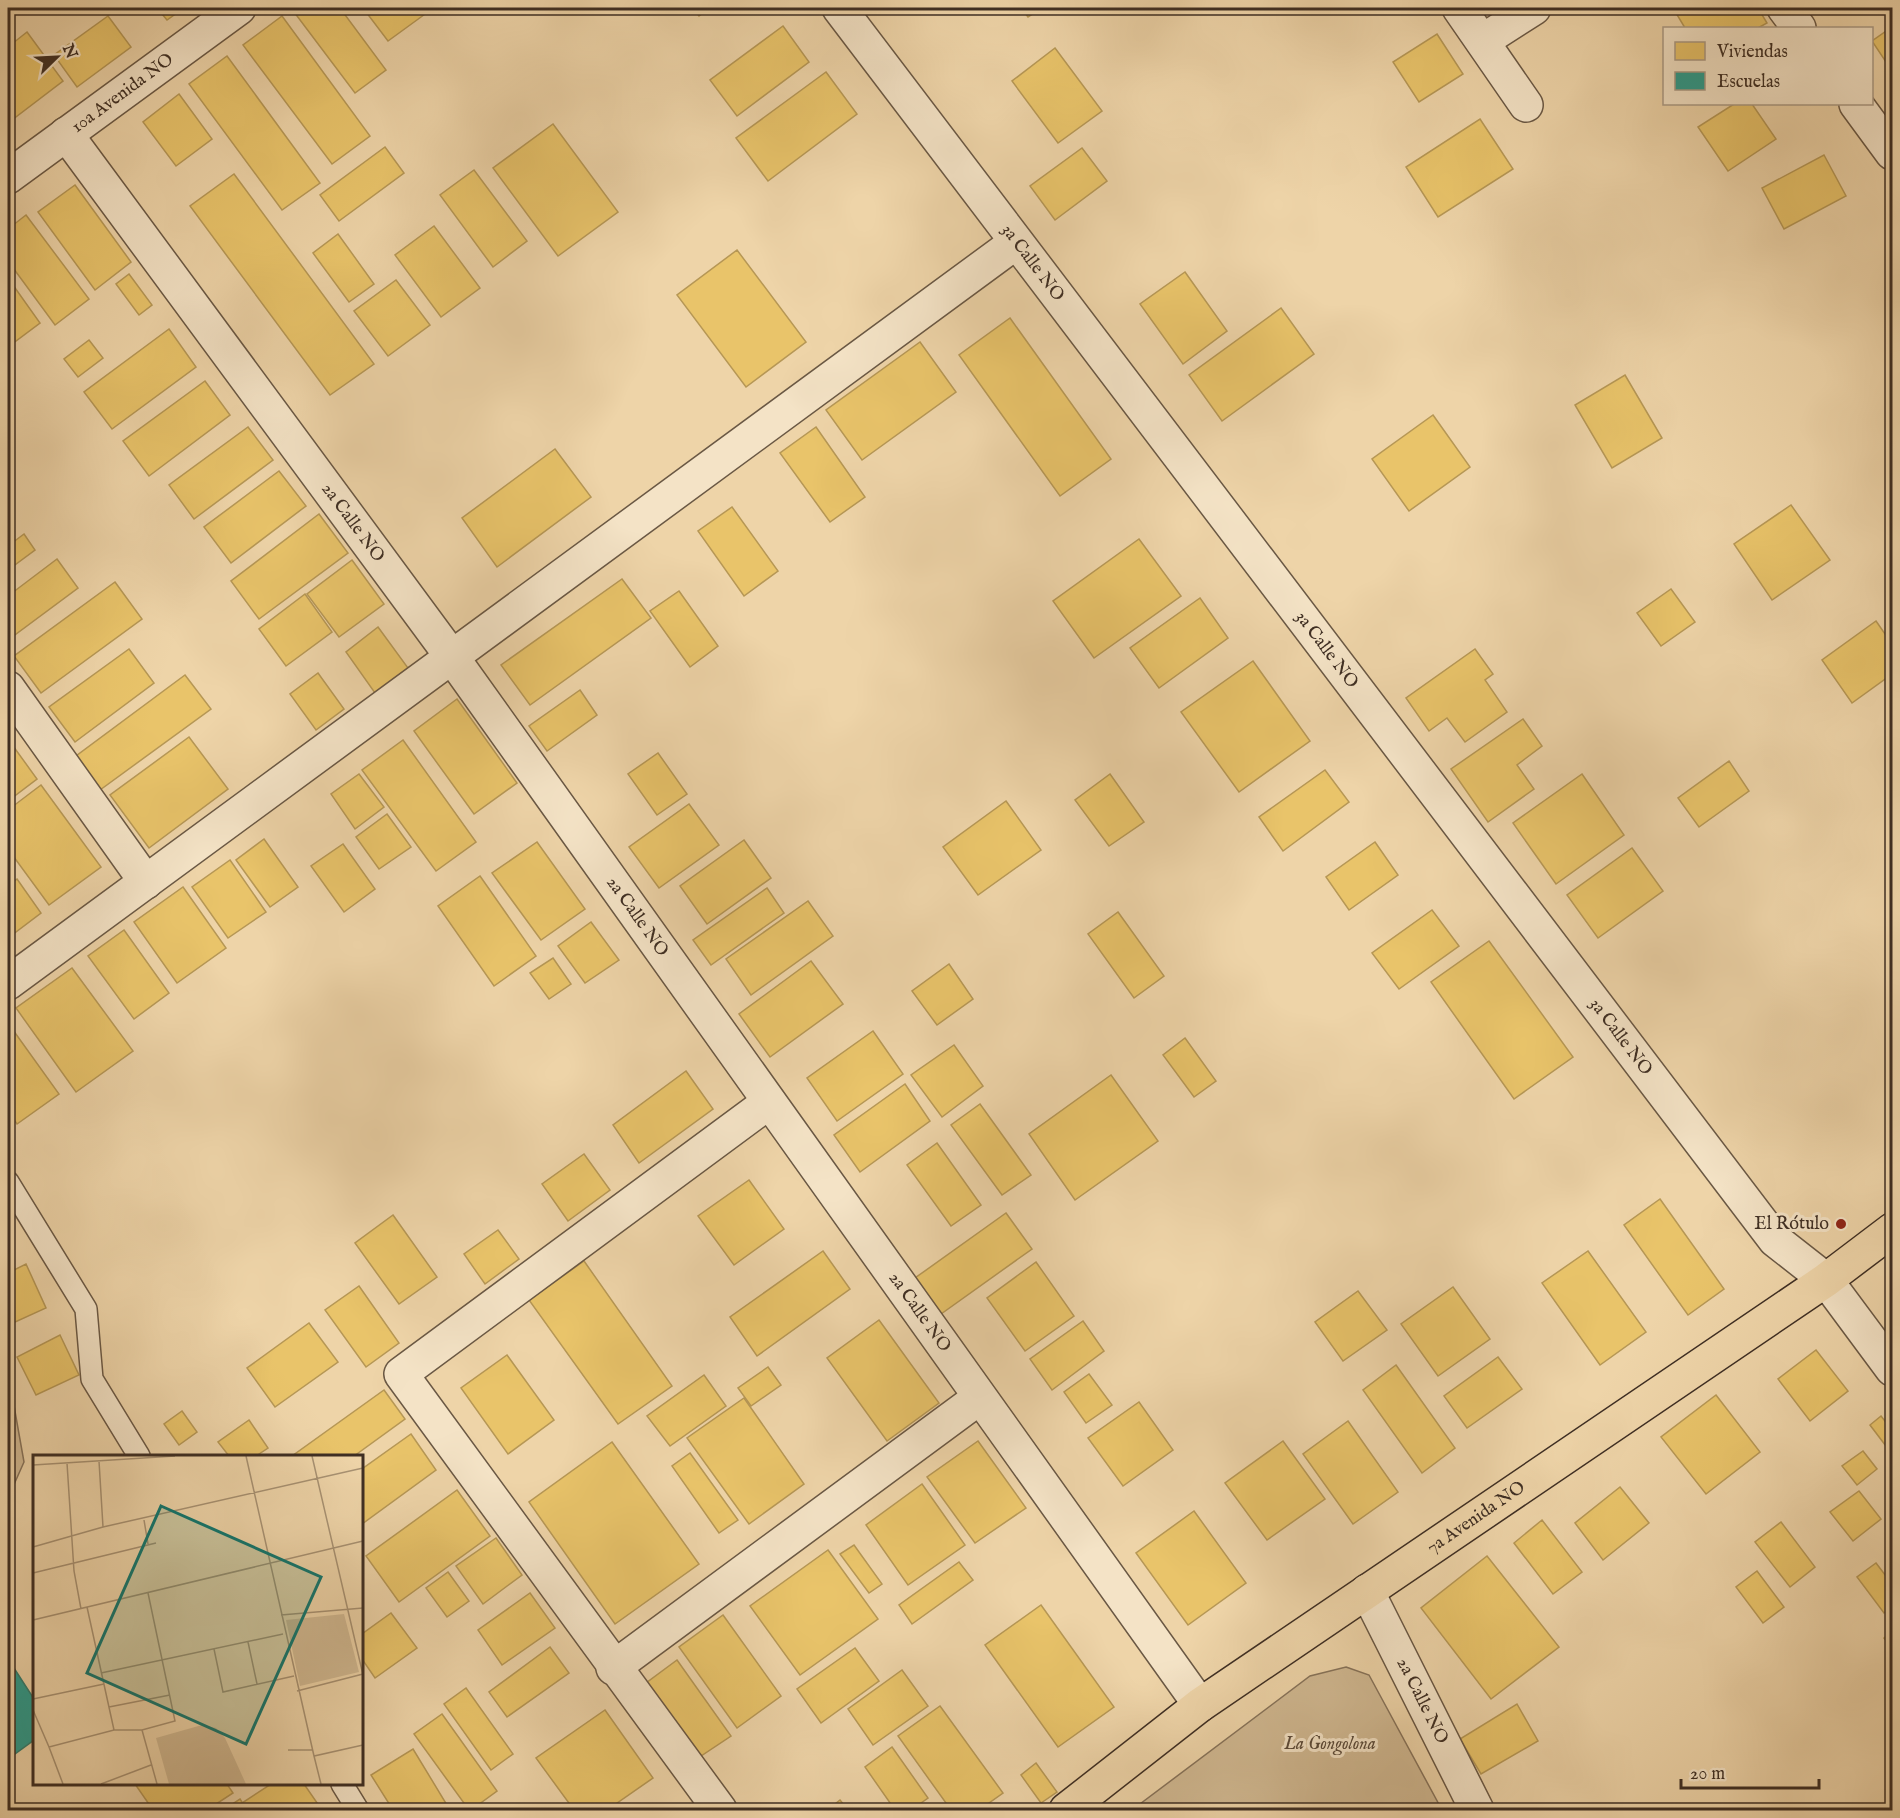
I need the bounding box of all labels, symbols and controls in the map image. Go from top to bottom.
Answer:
north arrow [27,27,87,87]
legend [1663,27,1873,105]
text: Viviendas [1716,41,1788,64]
street label: 10a Avenida NO [68,49,178,137]
text: Escuelas [1717,71,1780,94]
street label: 3a Calle NO [996,219,1069,306]
street label: 2a Calle NO [316,478,390,567]
street label: 3a Calle NO [1290,606,1363,693]
street label: 2a Calle NO [601,872,674,961]
street label: 3a Calle NO [1584,993,1657,1080]
place label: El Rótulo [1754,1213,1829,1236]
marker: El Rótulo [1834,1217,1848,1231]
street label: 2a Calle NO [883,1268,956,1357]
inset map [33,1455,363,1785]
street label: 7a Avenida NO [1422,1476,1530,1559]
street label: 2a Calle NO [1391,1654,1453,1748]
park label: La Gongolona [1283,1733,1376,1756]
scale bar [1681,1752,1819,1790]
text: 20 m [1690,1763,1725,1786]

